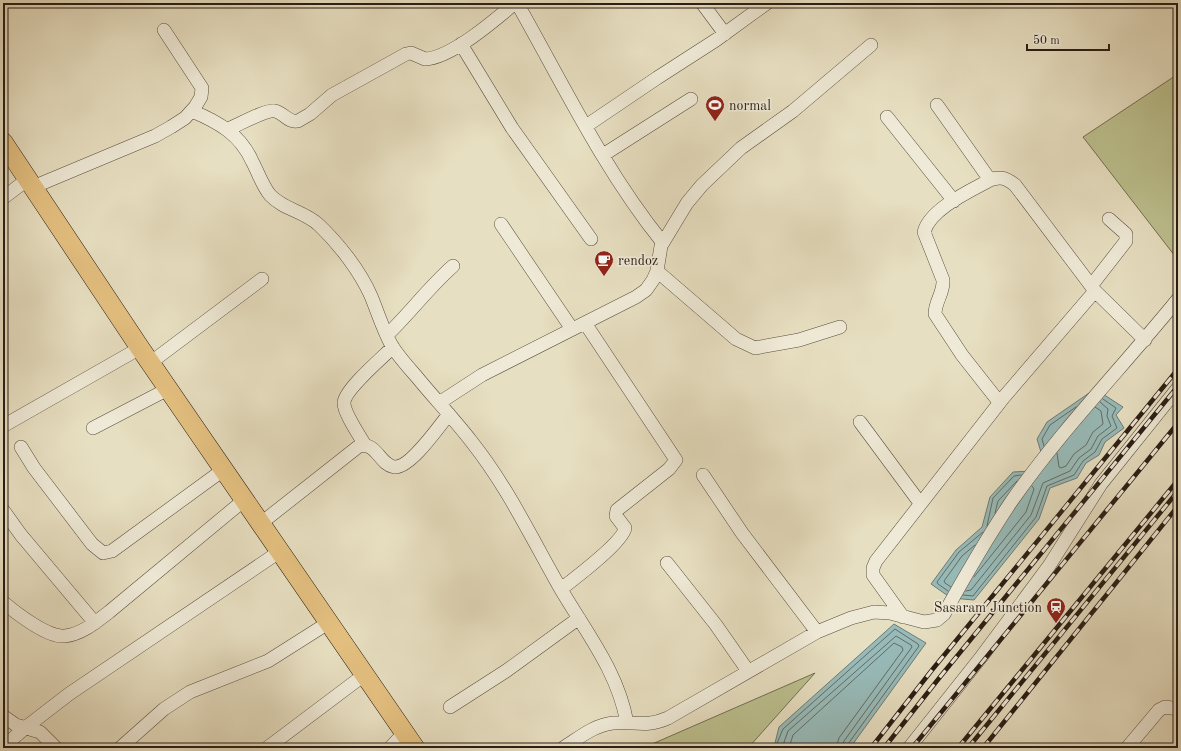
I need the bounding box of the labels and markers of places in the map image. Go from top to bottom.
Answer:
sports icon: normal [704,94,726,122]
place label: normal [729,99,771,113]
cafe icon: rendoz [593,249,615,277]
place label: rendoz [618,254,658,268]
station icon: Sasaram Junction [1045,596,1067,624]
place label: Sasaram Junction [934,601,1042,615]

